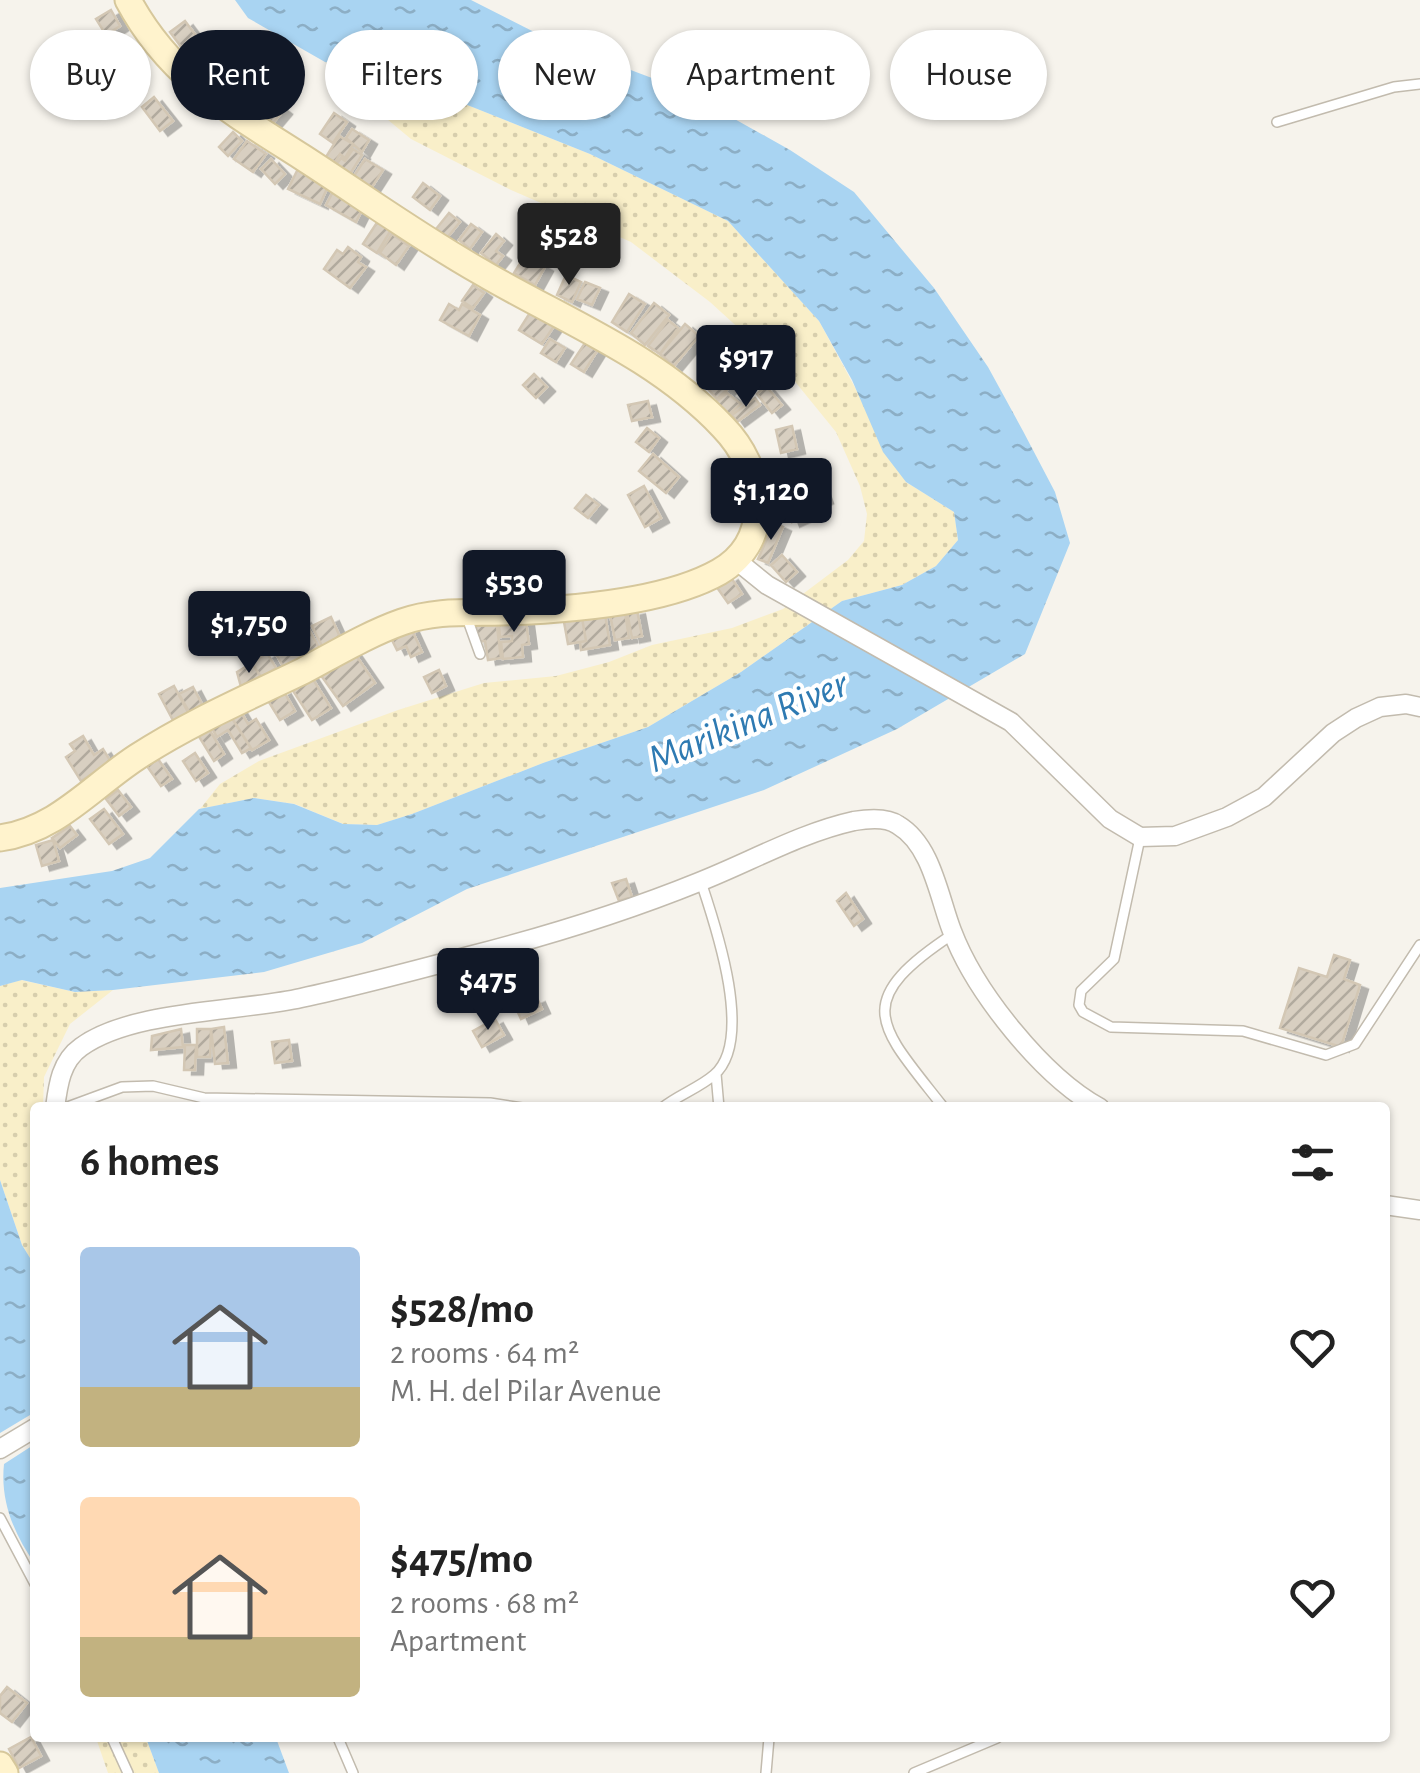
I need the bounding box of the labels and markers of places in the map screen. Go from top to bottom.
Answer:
pin: $528 [510,203,628,288]
pin: $917 [687,325,805,410]
pin: $1,120 [690,458,852,543]
pin: $530 [455,550,573,635]
pin: $1,750 [168,591,330,676]
pin: $475 [429,948,547,1033]

